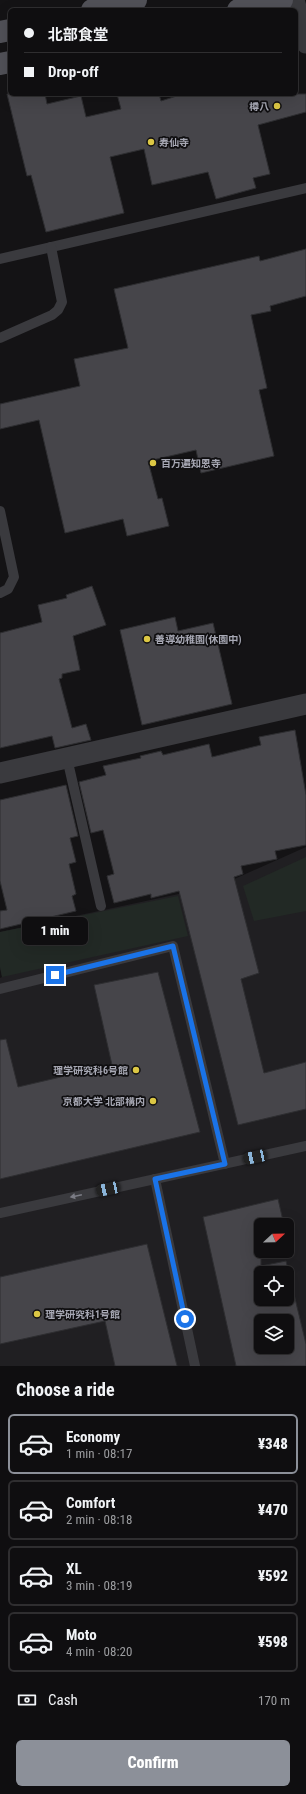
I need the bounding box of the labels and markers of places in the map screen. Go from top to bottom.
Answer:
place label: 樽八 [249,101,269,112]
marker: 樽八 [272,101,282,111]
marker: 寿仙寺 [146,137,156,147]
place label: 寿仙寺 [159,137,189,148]
marker: 百万遍知恩寺 [148,458,158,468]
place label: 百万遍知恩寺 [161,458,221,469]
marker: 善導幼稚園(休園中) [142,634,152,644]
place label: 善導幼稚園(休園中) [155,634,241,646]
place label: 理学研究科6号館 [53,1065,128,1076]
marker: 理学研究科6号館 [131,1065,141,1075]
place label: 京都大学 北部構内 [63,1096,145,1107]
marker: 京都大学 北部構内 [148,1096,158,1106]
marker: 理学研究科1号館 [32,1309,42,1319]
place label: 理学研究科1号館 [45,1309,120,1320]

